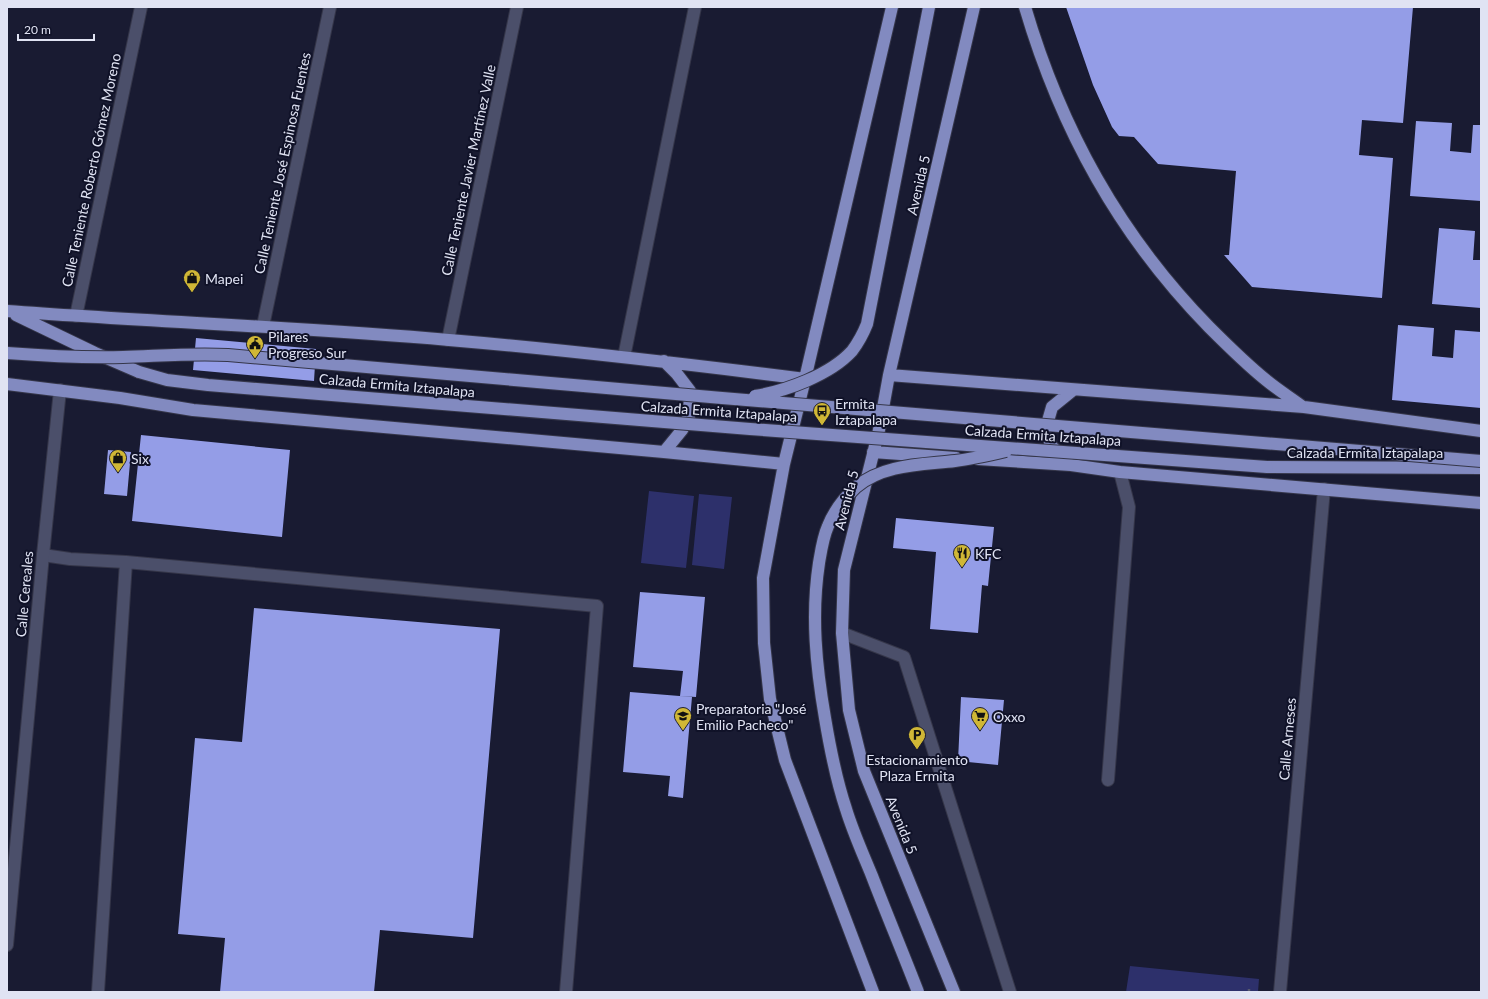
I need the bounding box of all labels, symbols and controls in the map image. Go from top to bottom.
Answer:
scale bar [18,16,94,42]
text: 20 m [24,22,51,37]
street label: Calle Teniente José Espinosa Fuentes [250,51,314,275]
street label: Calle Teniente Roberto Gómez Moreno [58,52,124,288]
street label: Calle Teniente Javier Martínez Valle [437,63,499,277]
street label: Avenida 5 [903,153,933,217]
shop icon: Mapei [182,268,202,293]
place label: Mapei [205,270,243,287]
place label: Pilares Progreso Sur [268,328,346,361]
public building icon: Pilares Progreso Sur [245,334,265,359]
street label: Calzada Ermita Iztapalapa [318,370,476,400]
place label: Ermita Iztapalapa [835,395,897,428]
street label: Calzada Ermita Iztapalapa [640,397,798,425]
bus stop icon: Ermita Iztapalapa [812,401,832,426]
street label: Calzada Ermita Iztapalapa [964,421,1122,449]
street label: Calzada Ermita Iztapalapa [1287,444,1443,461]
shop icon: Six [108,448,128,473]
place label: Six [131,450,149,467]
street label: Avenida 5 [830,468,862,532]
restaurant icon: KFC [952,543,972,568]
place label: KFC [975,545,1002,562]
street label: Calle Cereales [12,550,36,638]
street label: Calle Arneses [1275,697,1299,781]
place label: Preparatoria "José Emilio Pacheco" [696,700,806,733]
school or university icon: Preparatoria "José Emilio Pacheco" [673,706,693,731]
supermarket icon: Oxxo [970,706,990,731]
place label: Oxxo [993,708,1026,725]
parking icon: Estacionamiento Plaza Ermita [907,725,927,750]
place label: Estacionamiento Plaza Ermita [866,751,968,784]
street label: Avenida 5 [883,794,921,856]

